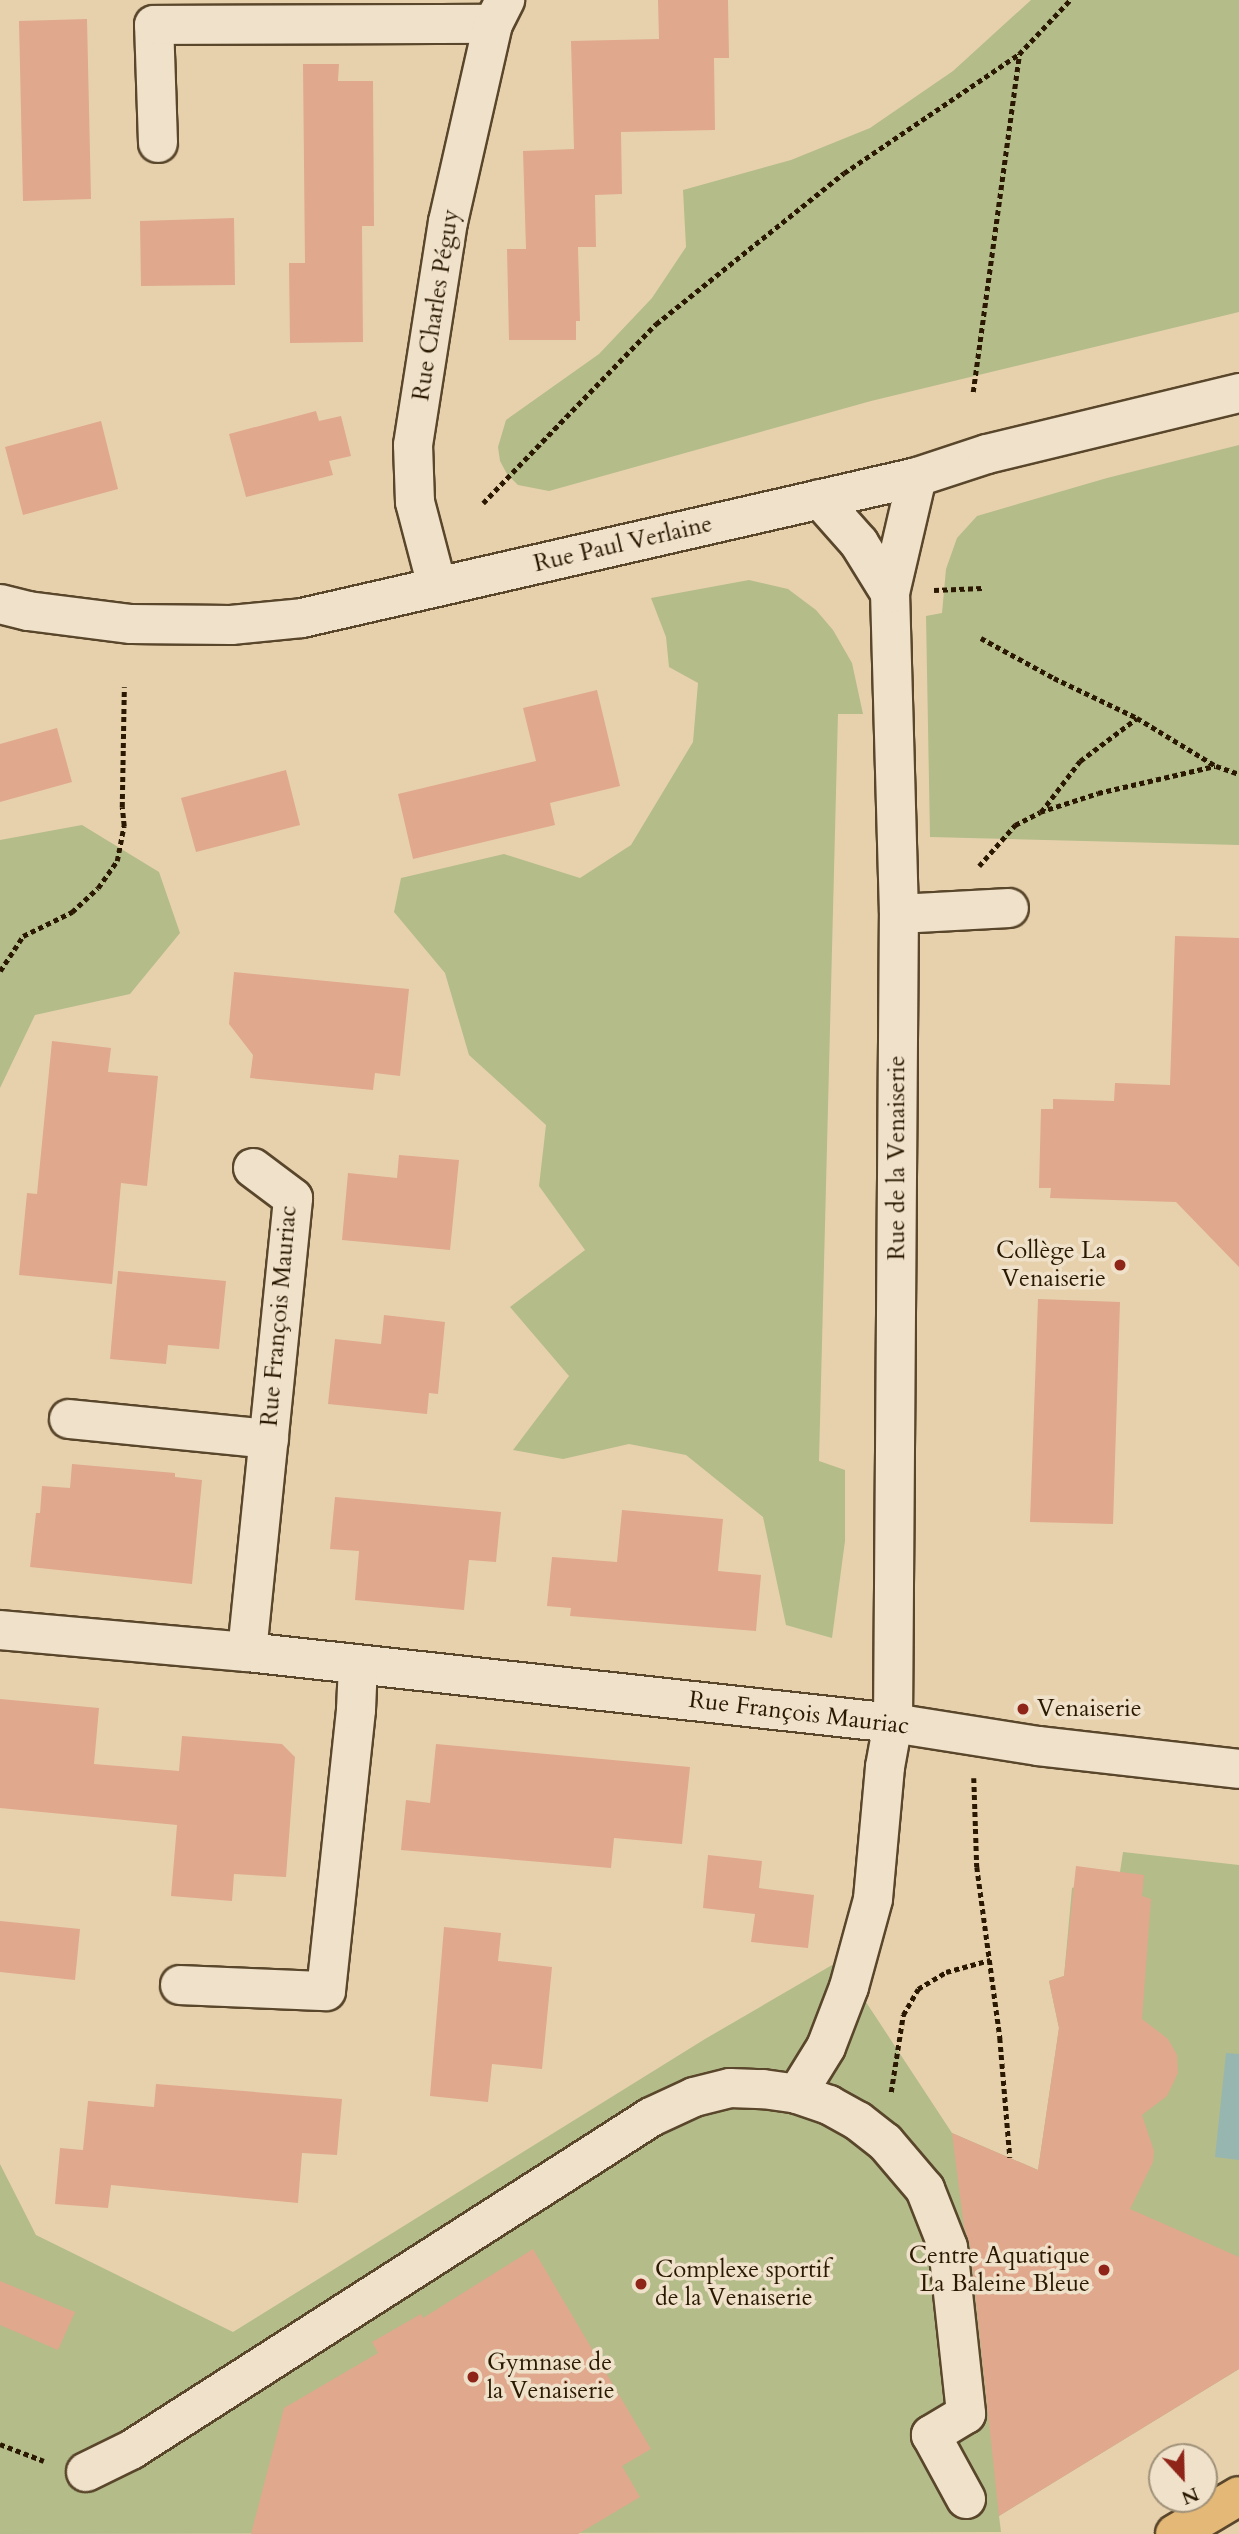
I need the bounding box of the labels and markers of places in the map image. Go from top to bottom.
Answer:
place label: Collège La Venaiserie [996,1237,1106,1293]
marker: Collège La Venaiserie [1112,1257,1128,1273]
place label: Venaiserie [1037,1695,1142,1723]
marker: Venaiserie [1015,1701,1031,1717]
place label: Centre Aquatique La Baleine Bleue [909,2242,1090,2298]
place label: Complexe sportif de la Venaiserie [655,2256,830,2312]
marker: Centre Aquatique La Baleine Bleue [1096,2262,1112,2278]
marker: Complexe sportif de la Venaiserie [633,2276,649,2292]
place label: Gymnase de la Venaiserie [487,2349,615,2405]
marker: Gymnase de la Venaiserie [465,2369,481,2385]

